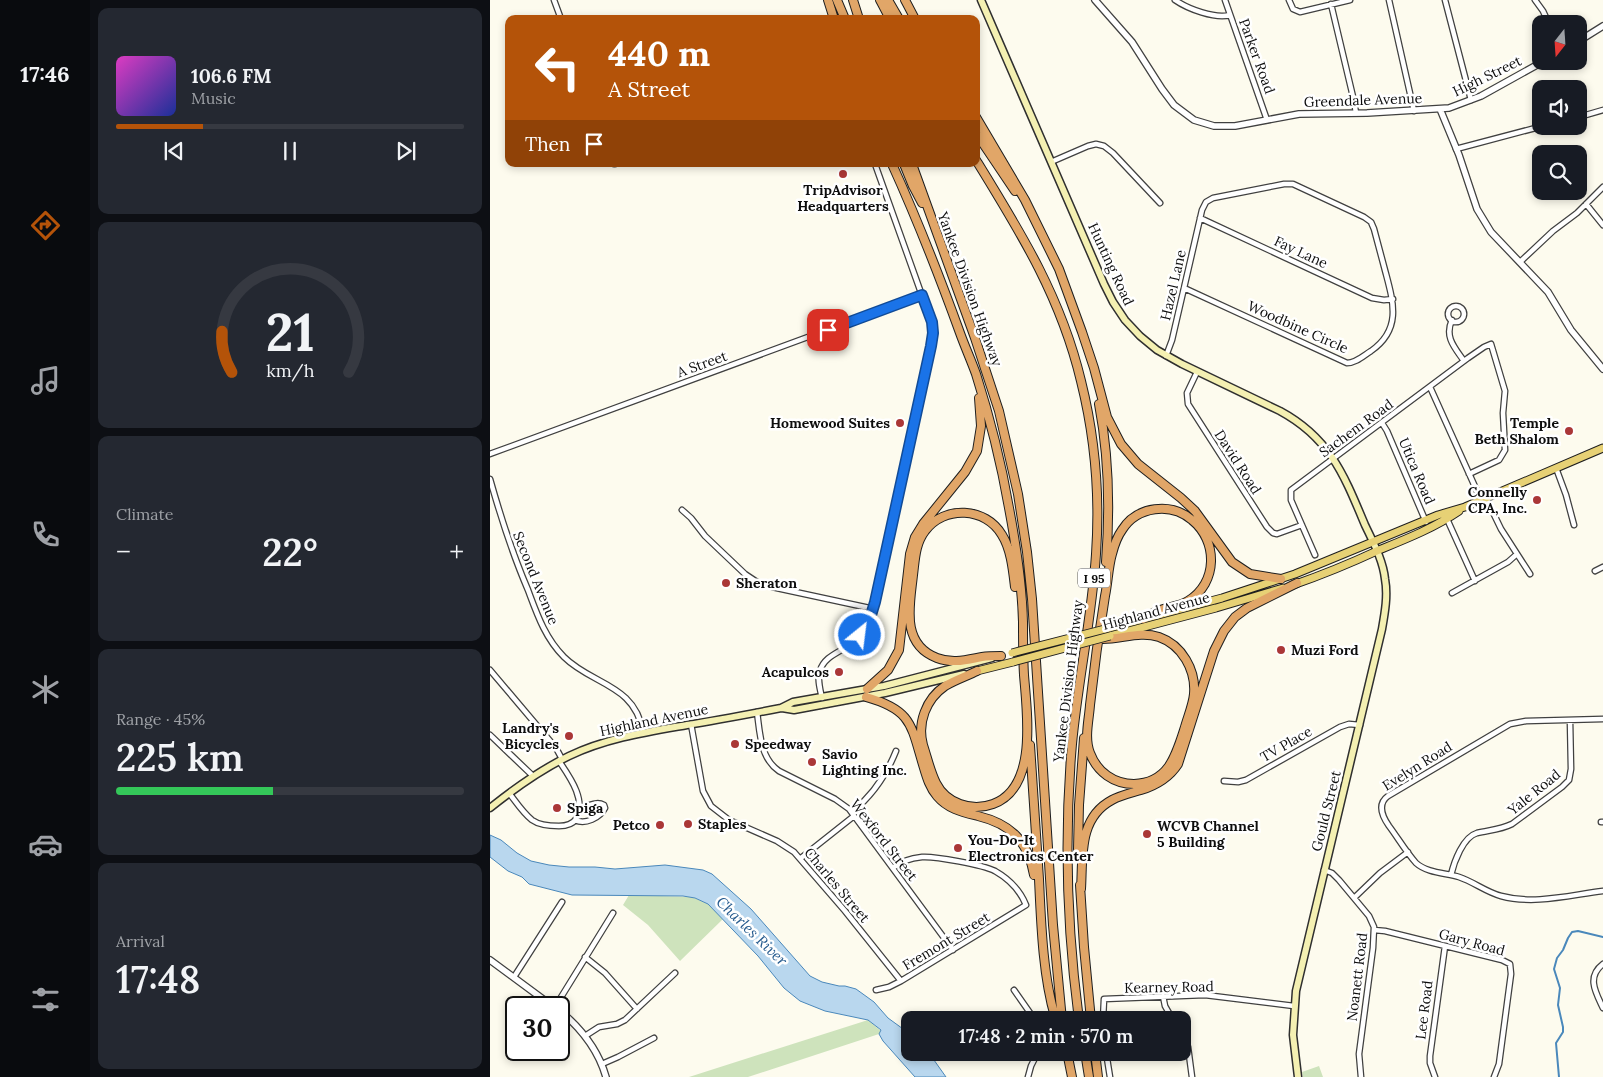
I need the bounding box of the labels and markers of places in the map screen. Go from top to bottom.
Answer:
marker: TripAdvisor Headquarters [837,168,849,180]
place label: TripAdvisor Headquarters [797,181,889,215]
pin [807,309,849,351]
place label: Homewood Suites [770,414,890,432]
place label: Temple Beth Shalom [1475,414,1559,448]
marker: Homewood Suites [894,417,906,429]
marker: Temple Beth Shalom [1563,425,1575,437]
place label: Connelly CPA, Inc. [1468,483,1527,517]
marker: Connelly CPA, Inc. [1531,494,1543,506]
place label: Sheraton [736,574,797,592]
marker: Sheraton [720,577,732,589]
place label: Muzi Ford [1291,641,1359,659]
marker: Muzi Ford [1275,644,1287,656]
place label: Acapulcos [762,663,829,681]
marker: Acapulcos [833,666,845,678]
place label: Landry's Bicycles [502,719,559,753]
marker: Landry's Bicycles [563,730,575,742]
place label: Speedway [745,735,811,753]
marker: Speedway [729,738,741,750]
place label: Savio Lighting Inc. [822,745,907,779]
marker: Savio Lighting Inc. [806,756,818,768]
place label: Spiga [567,799,604,817]
marker: Spiga [551,802,563,814]
place label: Staples [698,815,747,833]
place label: Petco [613,816,650,834]
place label: WCVB Channel 5 Building [1157,817,1259,851]
marker: Staples [682,818,694,830]
marker: Petco [654,819,666,831]
marker: WCVB Channel 5 Building [1141,828,1153,840]
place label: You-Do-It Electronics Center [968,831,1094,865]
marker: You-Do-It Electronics Center [952,842,964,854]

